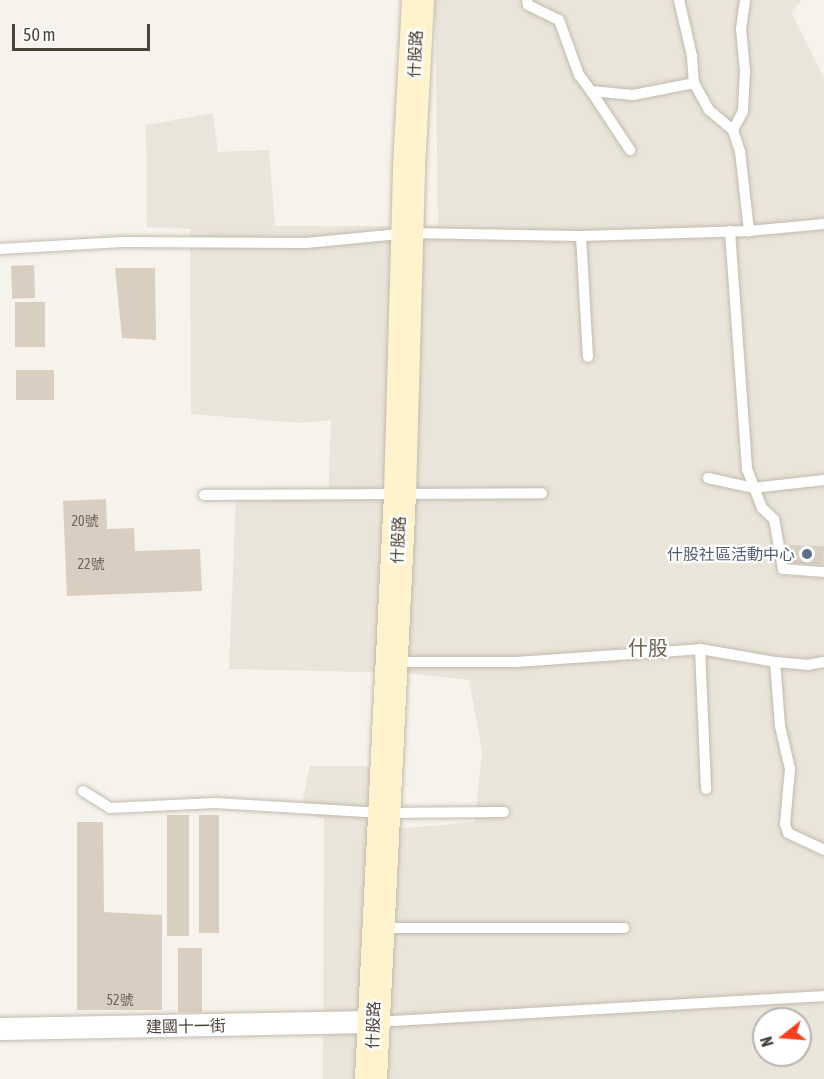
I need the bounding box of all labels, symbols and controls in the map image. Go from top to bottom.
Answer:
scale bar [15,12,153,50]
text: 50 m [23,24,55,45]
street label: 什股路 [404,30,426,78]
house number: 20號 [71,513,99,529]
street label: 什股路 [387,516,409,564]
place label: 什股社區活動中心 [667,544,795,564]
marker: 什股社區活動中心 [800,547,814,561]
house number: 22號 [77,556,105,572]
district label: 什股 [628,635,668,659]
house number: 52號 [106,992,134,1008]
street label: 什股路 [363,1001,383,1049]
north arrow [752,1007,812,1067]
street label: 建國十一街 [146,1016,226,1036]
text: N [757,1035,777,1049]

